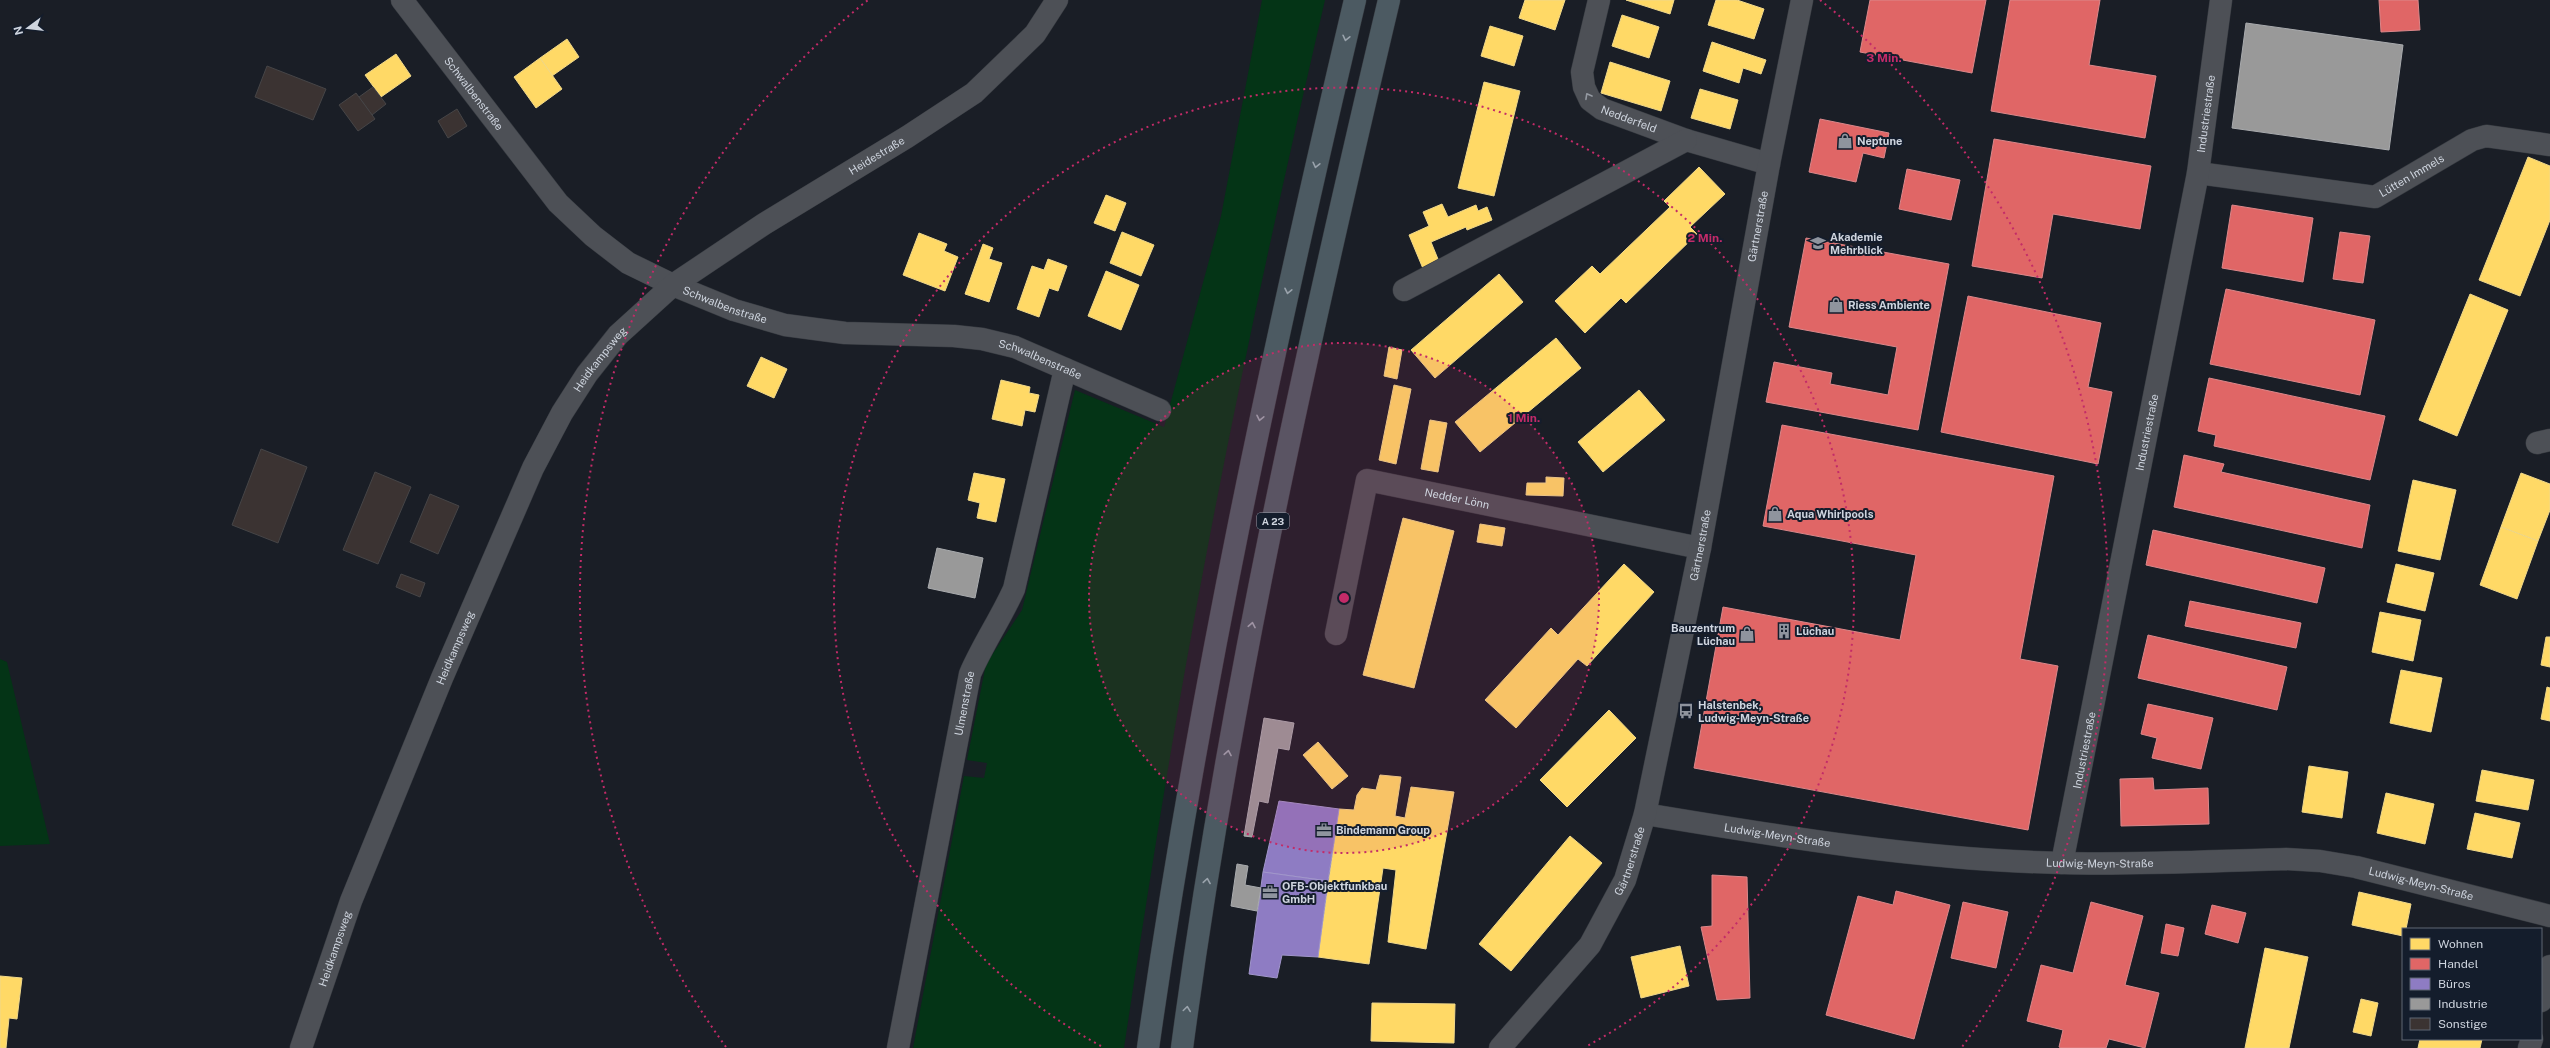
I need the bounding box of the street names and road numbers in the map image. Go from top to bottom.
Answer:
street label: Schwalbenstraße [442,55,506,133]
street label: Industriestraße [2195,74,2217,153]
street label: Nedderfeld [1599,103,1658,135]
street label: Heidestraße [847,134,907,177]
street label: Lütten Immels [2377,152,2446,199]
street label: Gärtnerstraße [1746,190,1770,263]
street label: Schwalbenstraße [681,284,768,325]
street label: Heidkampsweg [571,324,629,394]
street label: Schwalbenstraße [997,337,1084,381]
street label: Industriestraße [2133,393,2160,472]
street label: Nedder Lönn [1424,486,1491,511]
street label: Gärtnerstraße [1687,509,1713,582]
road number: A 23 [1257,513,1289,529]
street label: Heidkampsweg [434,609,476,687]
street label: Ulmenstraße [952,670,976,737]
street label: Industriestraße [2071,711,2098,790]
street label: Ludwig-Meyn-Straße [1723,821,1831,849]
street label: Gärtnerstraße [1612,825,1647,898]
street label: Ludwig-Meyn-Straße [2046,857,2154,870]
street label: Ludwig-Meyn-Straße [2367,864,2475,902]
street label: Heidkampsweg [316,909,353,988]

